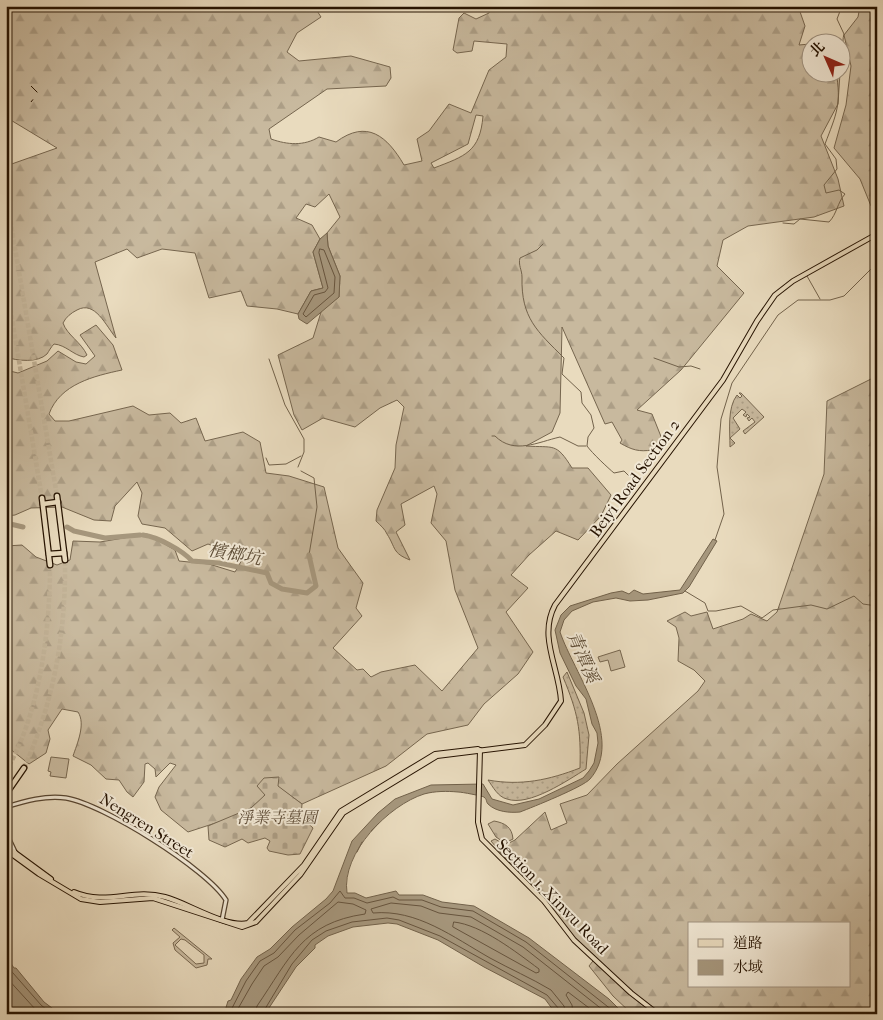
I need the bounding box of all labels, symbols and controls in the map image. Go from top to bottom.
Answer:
north arrow [800,32,850,82]
text: 北 [806,38,828,60]
street label: Beiyi Road Section 2 [585,416,684,541]
water label: 檳榔坑 [207,539,266,570]
water label: 青潭溪 [562,628,604,688]
street label: Nengren Street [96,789,197,862]
park label: 淨業寺墓園 [237,808,320,827]
street label: Section 1, Xinwu Road [493,835,613,958]
legend [688,922,850,988]
text: 道路 [733,934,763,952]
text: 水域 [733,958,763,976]

